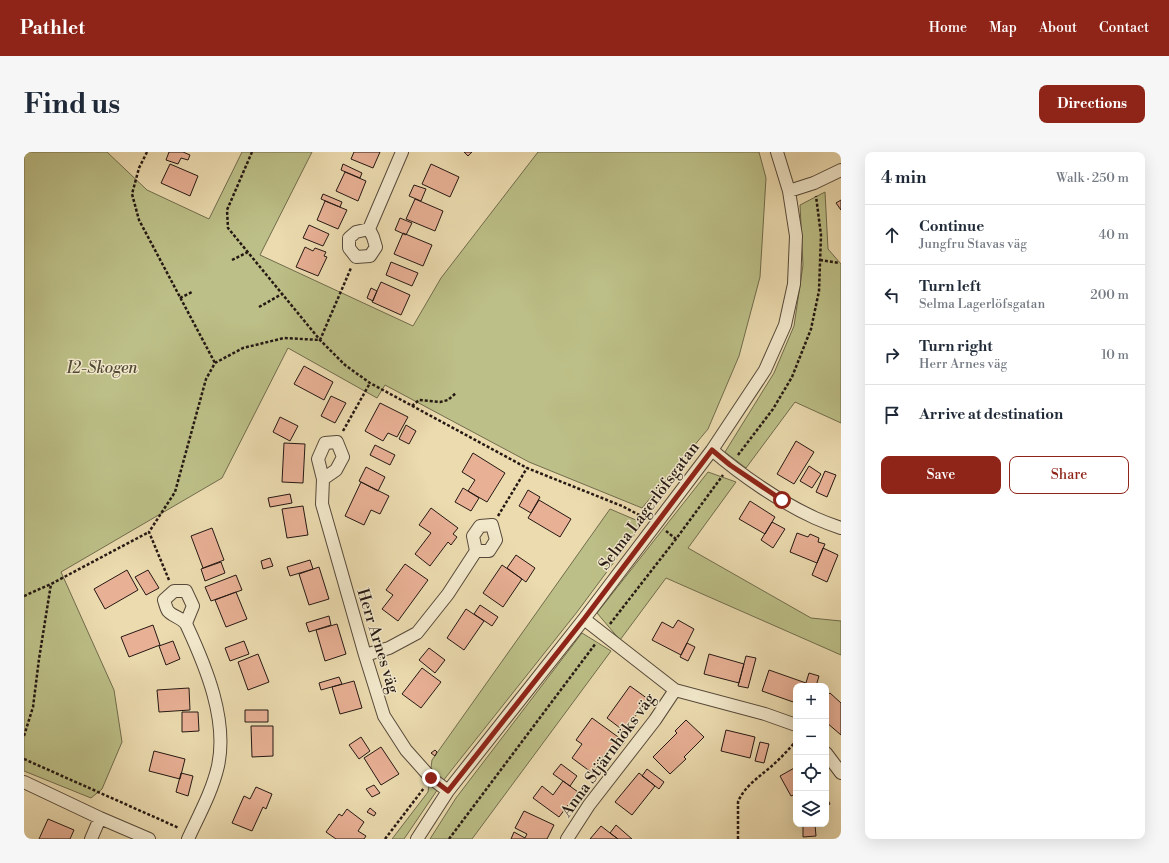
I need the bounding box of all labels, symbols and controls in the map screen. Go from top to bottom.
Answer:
text: Pathlet [20,16,85,40]
text: Home [929,19,967,37]
text: Map [989,19,1017,37]
text: About [1039,19,1077,37]
text: Contact [1099,19,1149,37]
button: Directions [1039,85,1145,123]
text: Find us [24,87,120,122]
text: 4 min [881,167,926,189]
text: Walk · 250 m [1056,170,1129,186]
text: Continue [919,217,984,236]
icon: ahead [881,224,903,246]
text: 40 m [1099,227,1129,243]
text: Jungfru Stavas väg [919,236,1027,252]
text: Turn left [919,277,981,296]
icon: left [881,284,903,306]
text: 200 m [1090,287,1129,303]
text: Selma Lagerlöfsgatan [919,296,1045,312]
text: Turn right [919,337,993,356]
icon: right [881,344,903,366]
text: 10 m [1101,347,1129,363]
text: Herr Arnes väg [919,356,1007,372]
park label: I2-Skogen [66,358,138,378]
icon: arrive [881,404,903,426]
text: Arrive at destination [919,405,1063,424]
street label: Selma Lagerlöfsgatan [594,438,704,574]
button: Save [881,456,1001,494]
button: Share [1009,456,1129,494]
route start [773,491,791,509]
street label: Herr Arnes väg [353,586,404,697]
map controls [793,683,829,827]
button: + [793,683,829,719]
street label: Anna Stjärnhöks väg [556,688,660,822]
button: − [793,719,829,755]
button: locate [793,755,829,791]
route end [422,769,440,787]
button: layers [793,791,829,827]

